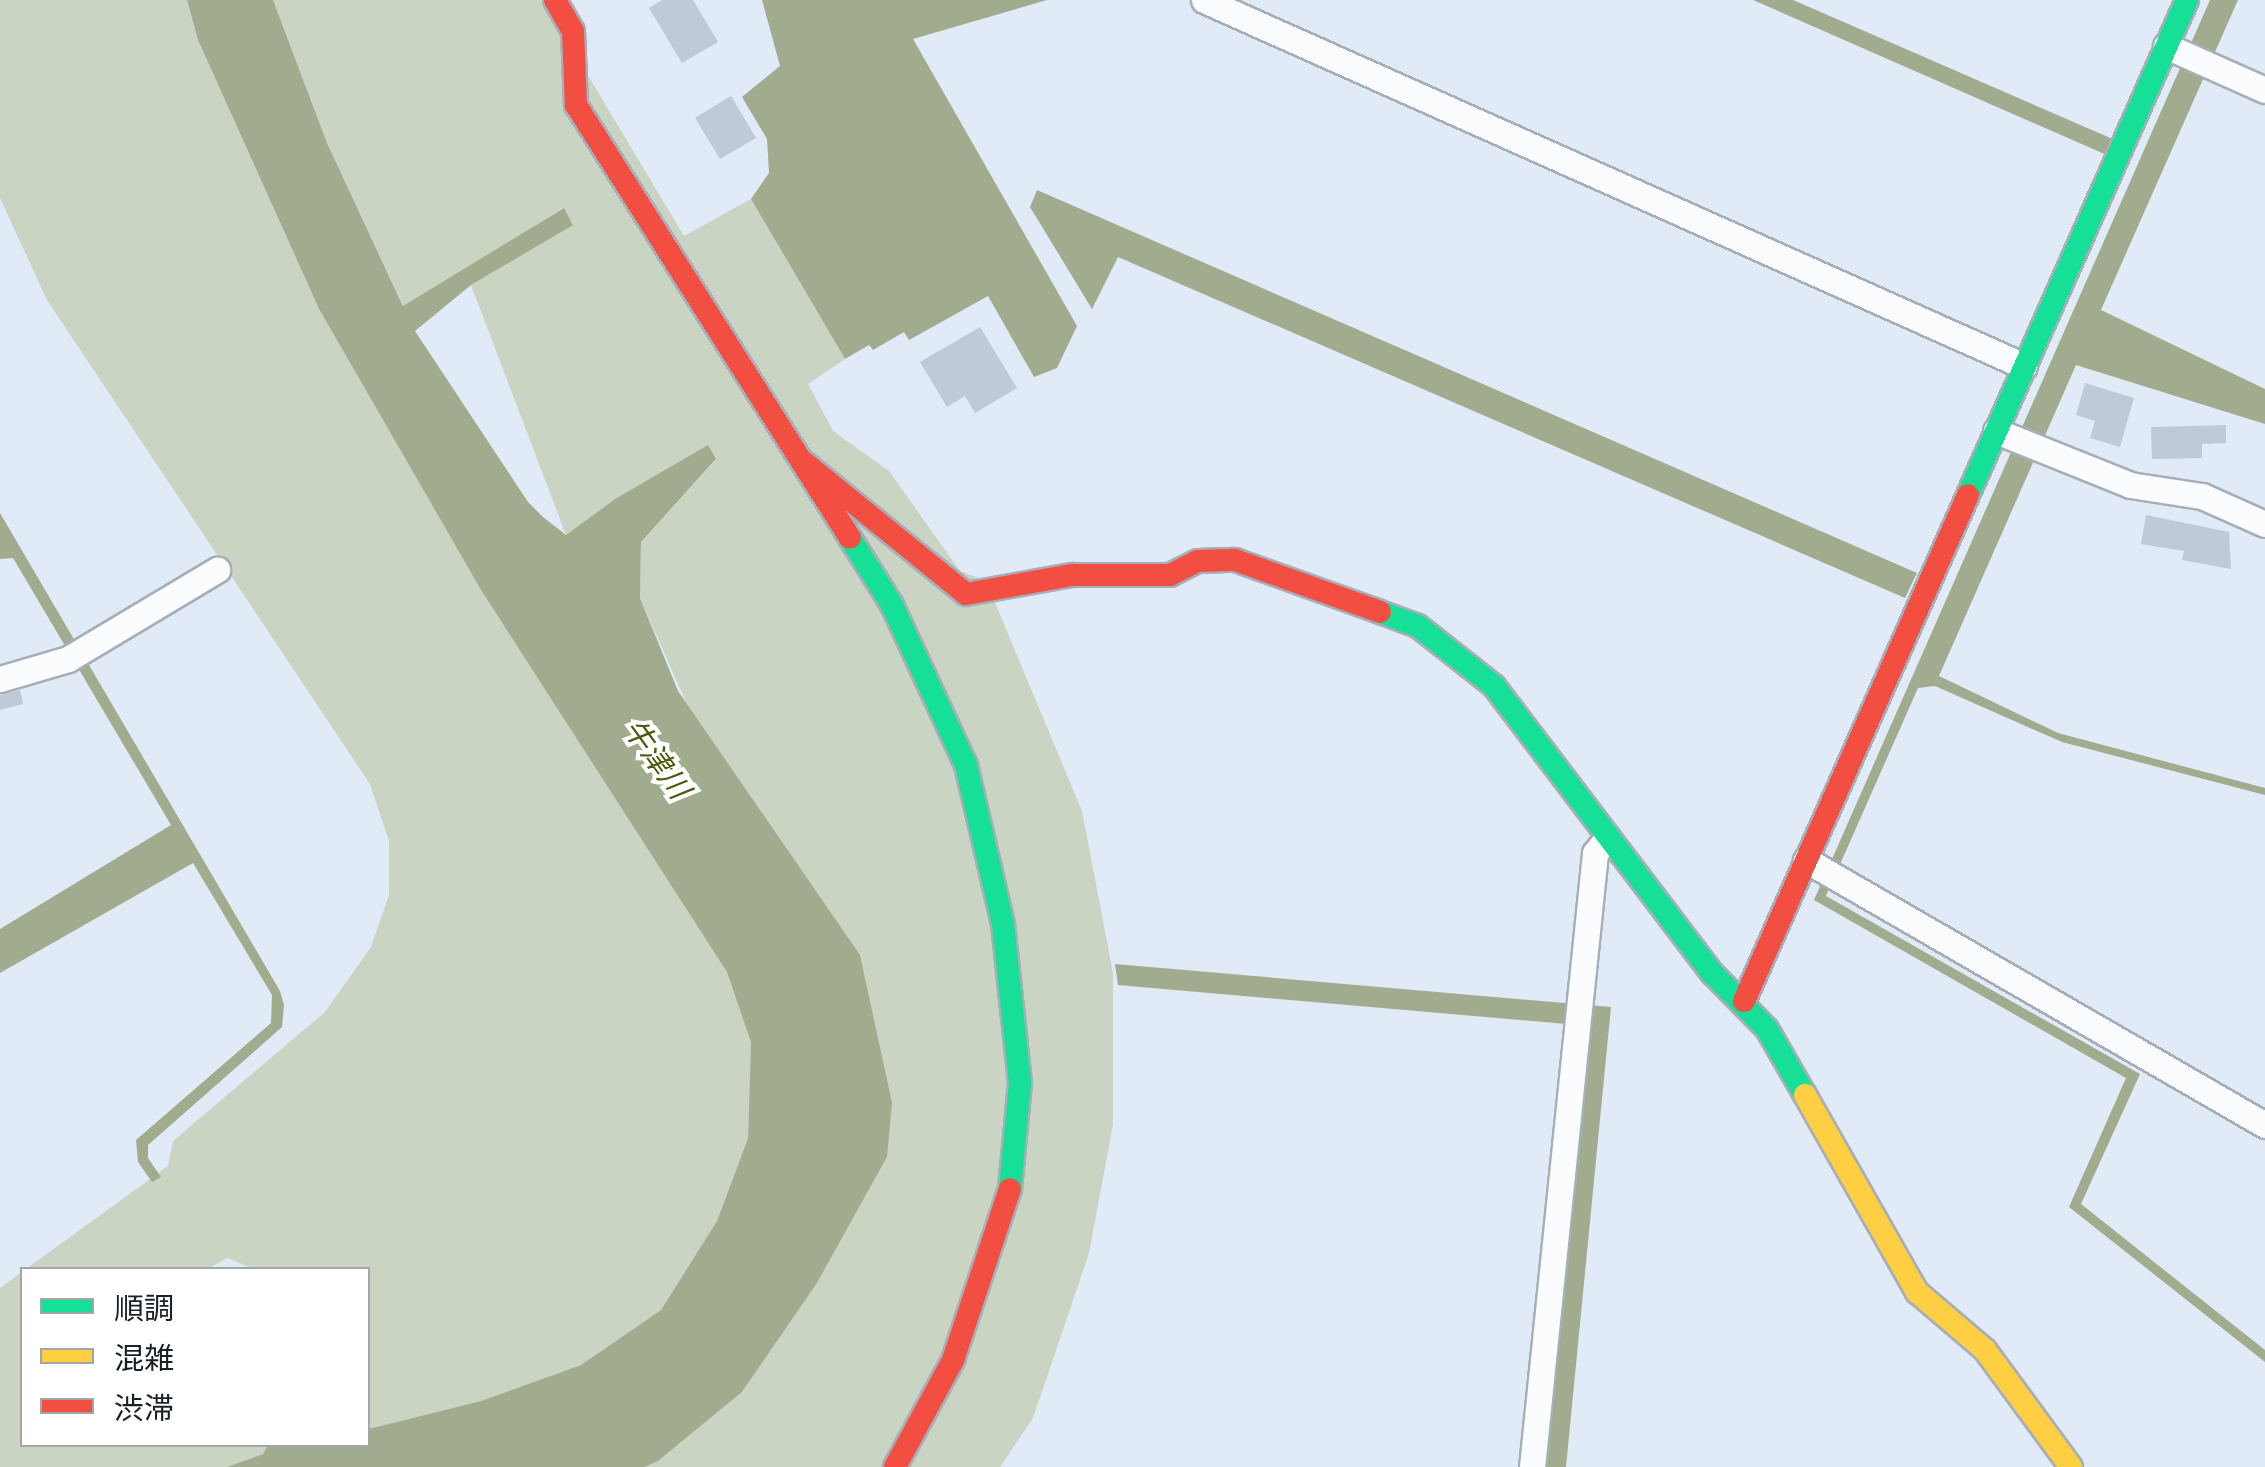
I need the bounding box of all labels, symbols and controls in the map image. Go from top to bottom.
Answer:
water label: 牛津川 [615,712,697,806]
legend [20,1267,370,1447]
text: 順調 [114,1291,174,1326]
text: 混雑 [114,1341,174,1376]
text: 渋滞 [114,1391,174,1426]

